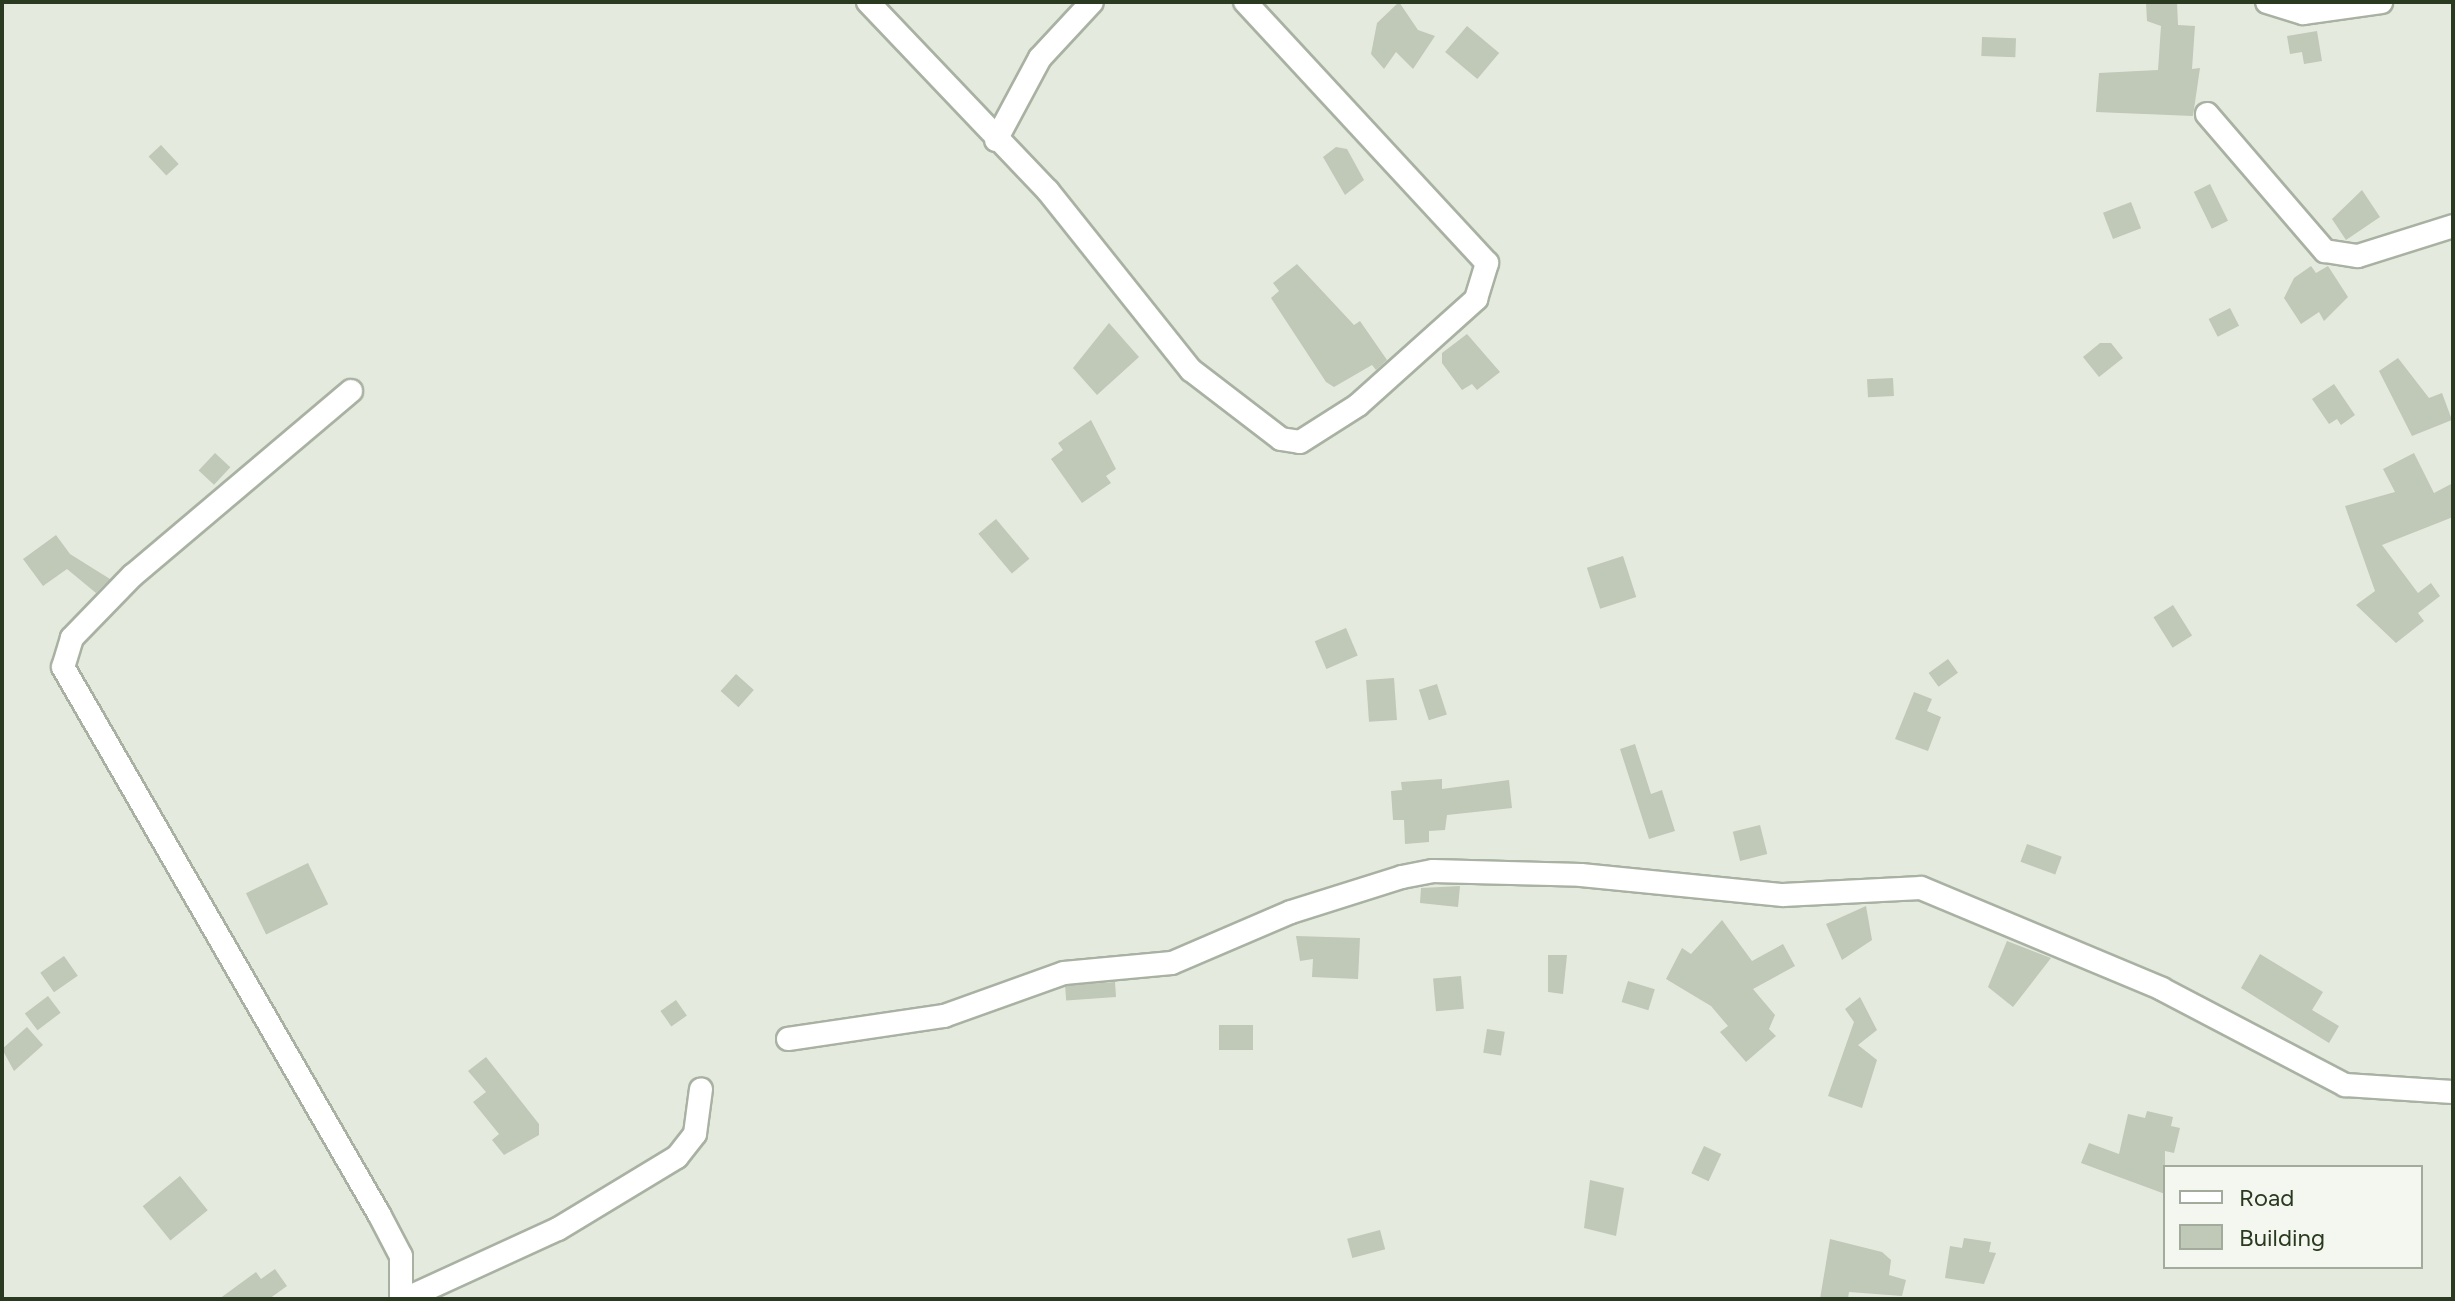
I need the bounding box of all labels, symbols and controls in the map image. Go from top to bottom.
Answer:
legend [2163,1165,2423,1269]
text: Road [2239,1183,2294,1212]
text: Building [2239,1223,2325,1252]

